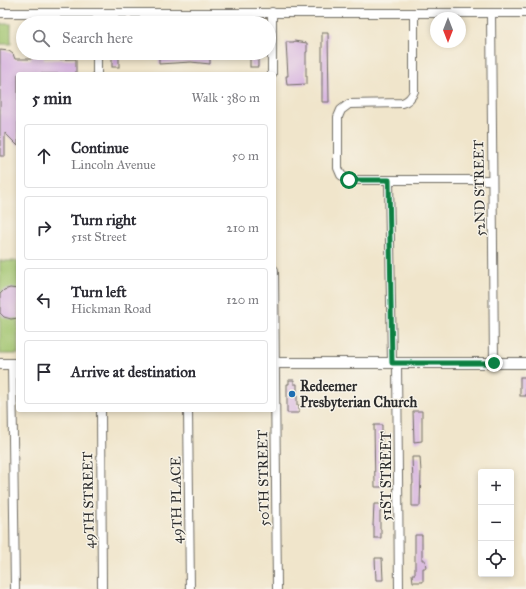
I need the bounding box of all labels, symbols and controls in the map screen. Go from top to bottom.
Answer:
north arrow [430,12,466,48]
search box [16,16,276,60]
icon: search [30,27,52,49]
text: Search here [62,29,133,47]
text: 5 min [32,88,72,109]
text: Walk · 380 m [191,90,260,106]
text: Continue [71,139,129,157]
street label: 52ND STREET [470,139,489,236]
icon: ahead [33,145,55,167]
text: 50 m [232,148,259,164]
text: Lincoln Avenue [71,157,156,173]
route start [340,171,358,189]
text: Turn right [71,211,136,229]
icon: right [33,217,55,239]
text: 210 m [226,220,259,236]
text: 51st Street [71,229,127,245]
text: Turn left [71,283,127,301]
icon: left [33,289,55,311]
text: 120 m [226,292,259,308]
text: Hickman Road [71,301,151,317]
route end [485,354,503,372]
icon: arrive [33,361,55,383]
text: Arrive at destination [71,363,196,381]
place label: Redeemer Presbyterian Church [300,378,417,412]
marker: Redeemer Presbyterian Church [287,389,297,399]
street label: 50TH STREET [254,429,273,526]
street label: 51ST STREET [378,431,395,521]
street label: 49TH STREET [79,451,98,549]
street label: 49TH PLACE [167,456,186,544]
map controls [478,469,514,577]
button: + [478,469,514,505]
button: − [478,505,514,541]
button: locate [478,541,514,577]

